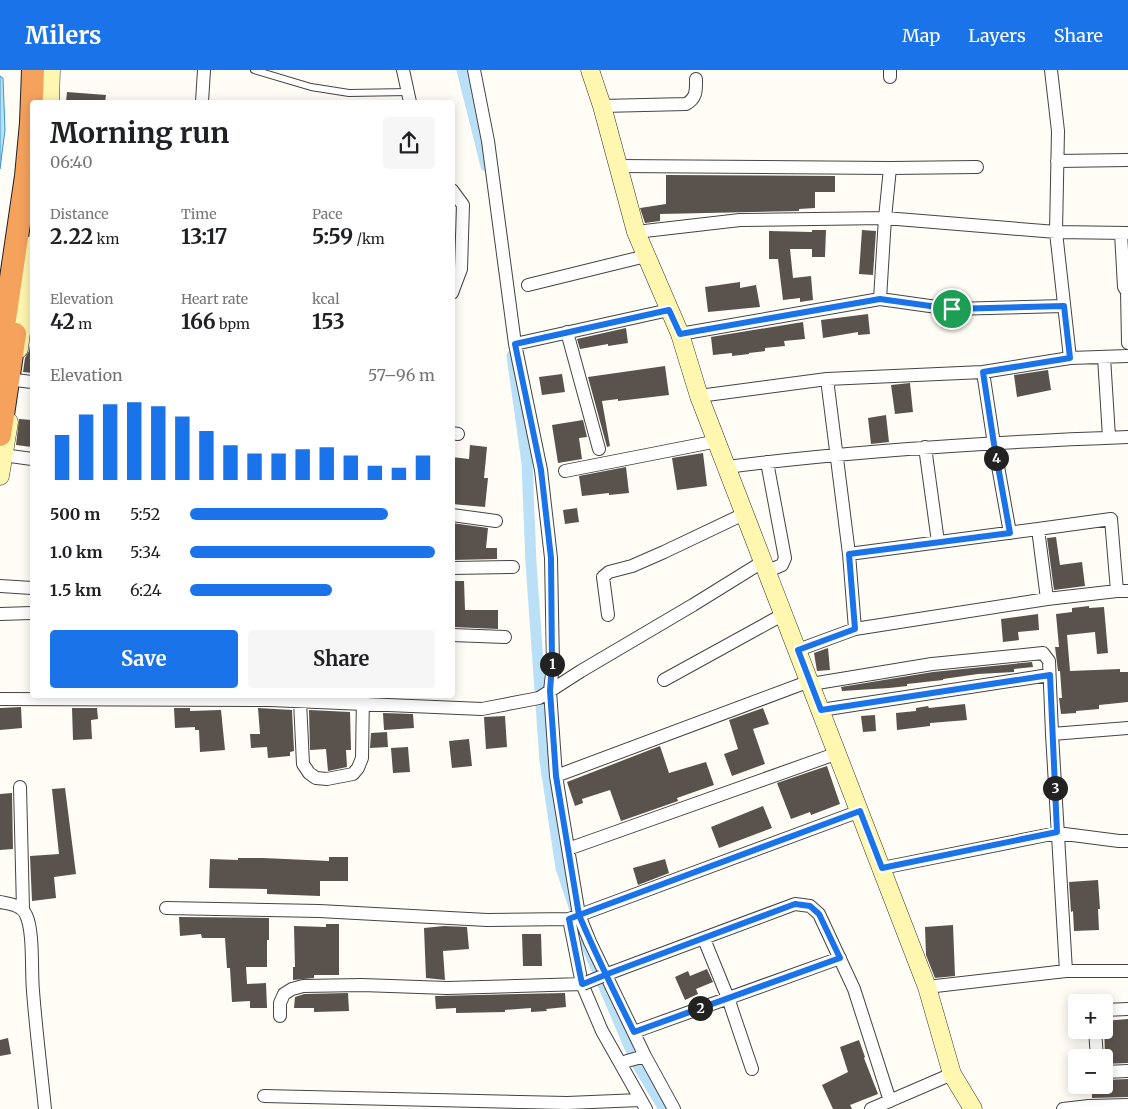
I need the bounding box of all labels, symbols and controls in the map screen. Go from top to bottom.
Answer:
text: Milers [25,20,102,51]
text: Map [902,24,940,47]
text: Layers [968,24,1026,47]
text: Share [1054,24,1103,47]
text: Morning run [50,115,229,151]
button: share [383,117,435,169]
text: 06:40 [50,152,93,172]
text: Distance [50,205,109,223]
text: Time [181,205,217,223]
text: Pace [312,205,343,223]
text: 2.22 [50,223,93,250]
text: 13:17 [181,223,227,250]
text: 5:59 [312,223,353,250]
text: km [93,230,119,248]
text: /km [353,230,385,248]
pin [931,288,973,330]
text: Elevation [50,290,114,308]
text: Heart rate [181,290,248,308]
text: kcal [312,290,340,308]
icon: arrive [938,295,966,323]
text: 42 [50,308,75,335]
text: 166 [181,308,216,335]
text: 153 [312,308,345,335]
text: m [75,315,92,333]
text: bpm [216,315,250,333]
text: Elevation [50,365,123,385]
text: 57–96 m [368,365,435,385]
pin: 4 [984,446,1008,470]
text: 4 [992,449,1001,467]
text: 500 m [50,504,100,524]
text: 5:52 [130,504,160,524]
text: 1.0 km [50,542,103,562]
text: 5:34 [130,542,161,562]
text: 1.5 km [50,580,102,600]
text: 6:24 [130,580,162,600]
button: Save [50,630,238,688]
button: Share [248,630,435,688]
pin: 1 [540,652,564,676]
text: 1 [549,655,556,673]
pin: 3 [1042,776,1068,800]
text: 3 [1051,779,1060,797]
map controls [1068,994,1113,1094]
button: + [1068,994,1113,1039]
pin: 2 [688,996,712,1020]
text: 2 [696,999,705,1017]
button: − [1068,1049,1113,1094]

